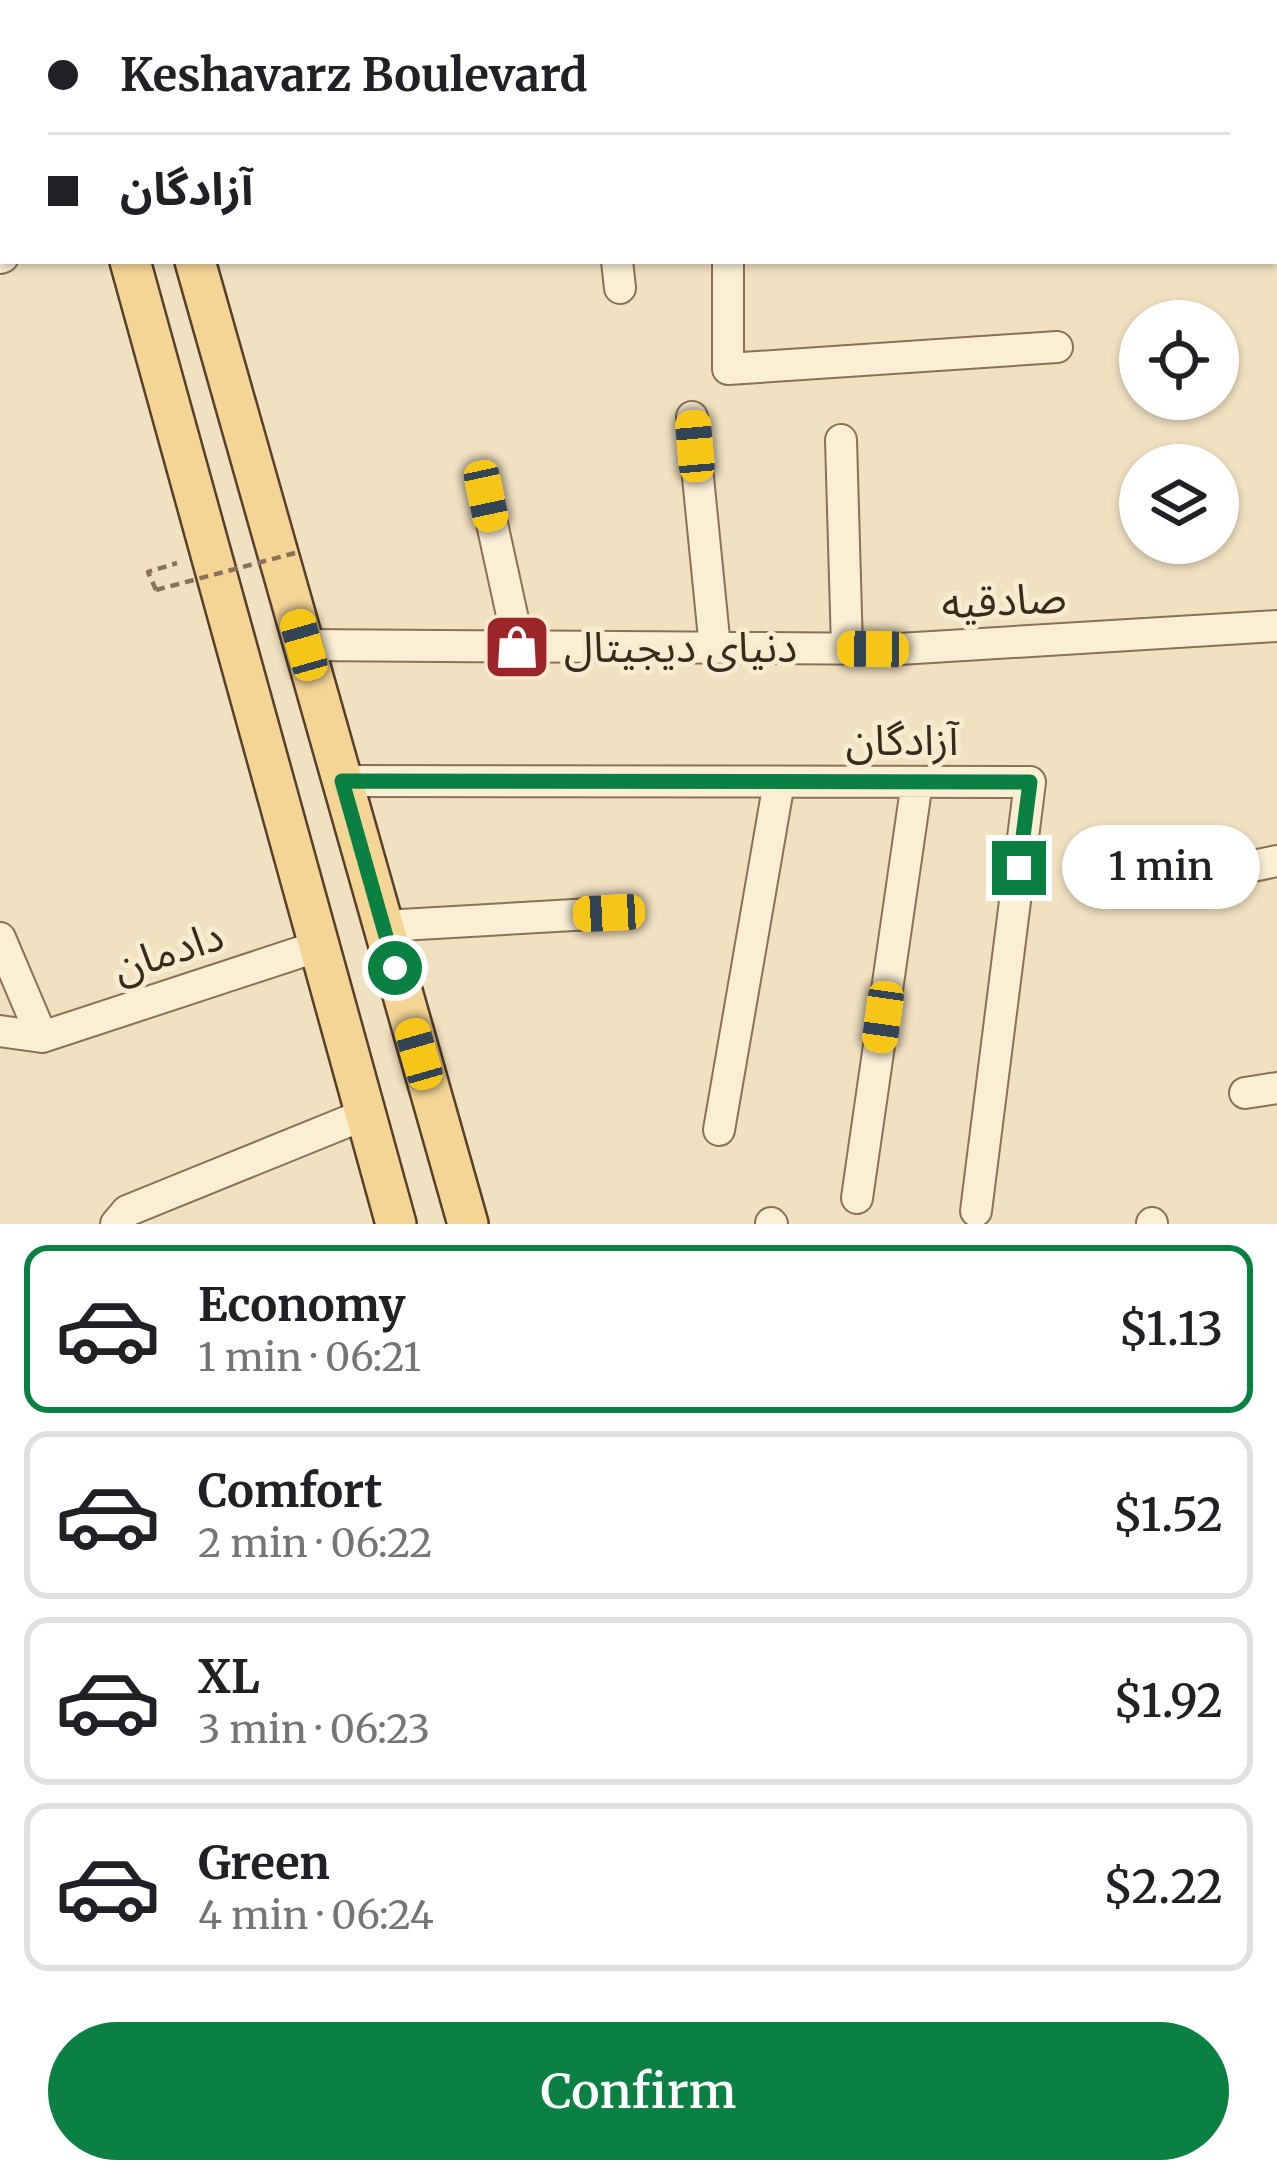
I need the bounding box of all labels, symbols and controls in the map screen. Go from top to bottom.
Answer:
text: Keshavarz Boulevard [120,47,588,103]
text: آزادگان [120,161,253,217]
map controls [1119,300,1239,564]
button: locate [1119,300,1239,420]
car [674,409,716,483]
button: layers [1119,444,1239,564]
car [461,457,511,535]
street label: صادقیه [940,571,1068,629]
car [277,605,331,685]
shop icon: دنیای دیجیتال [482,612,552,682]
place label: دنیای دیجیتال [564,621,797,673]
car [837,630,909,668]
street label: آزادگان [846,714,960,766]
callout: 1 min [1061,826,1259,910]
route end [992,841,1046,895]
text: 1 min [1109,842,1213,891]
car [572,893,646,933]
street label: دادمان [106,909,230,993]
route start [368,941,422,995]
car [860,979,906,1055]
car [392,1014,446,1094]
icon: car [54,1275,162,1383]
text: Economy [198,1277,406,1333]
text: $1.13 [1118,1301,1223,1357]
text: 1 min · 06:21 [198,1333,421,1382]
icon: car [54,1461,162,1569]
text: Comfort [198,1463,382,1519]
text: $1.52 [1113,1487,1223,1543]
text: 2 min · 06:22 [198,1519,433,1568]
icon: car [54,1647,162,1755]
text: XL [198,1649,260,1705]
text: $1.92 [1113,1673,1223,1729]
text: 3 min · 06:23 [198,1705,430,1754]
icon: car [54,1833,162,1941]
text: Green [198,1835,330,1891]
text: $2.22 [1103,1859,1223,1915]
text: 4 min · 06:24 [198,1891,434,1940]
button: Confirm [48,2022,1229,2160]

